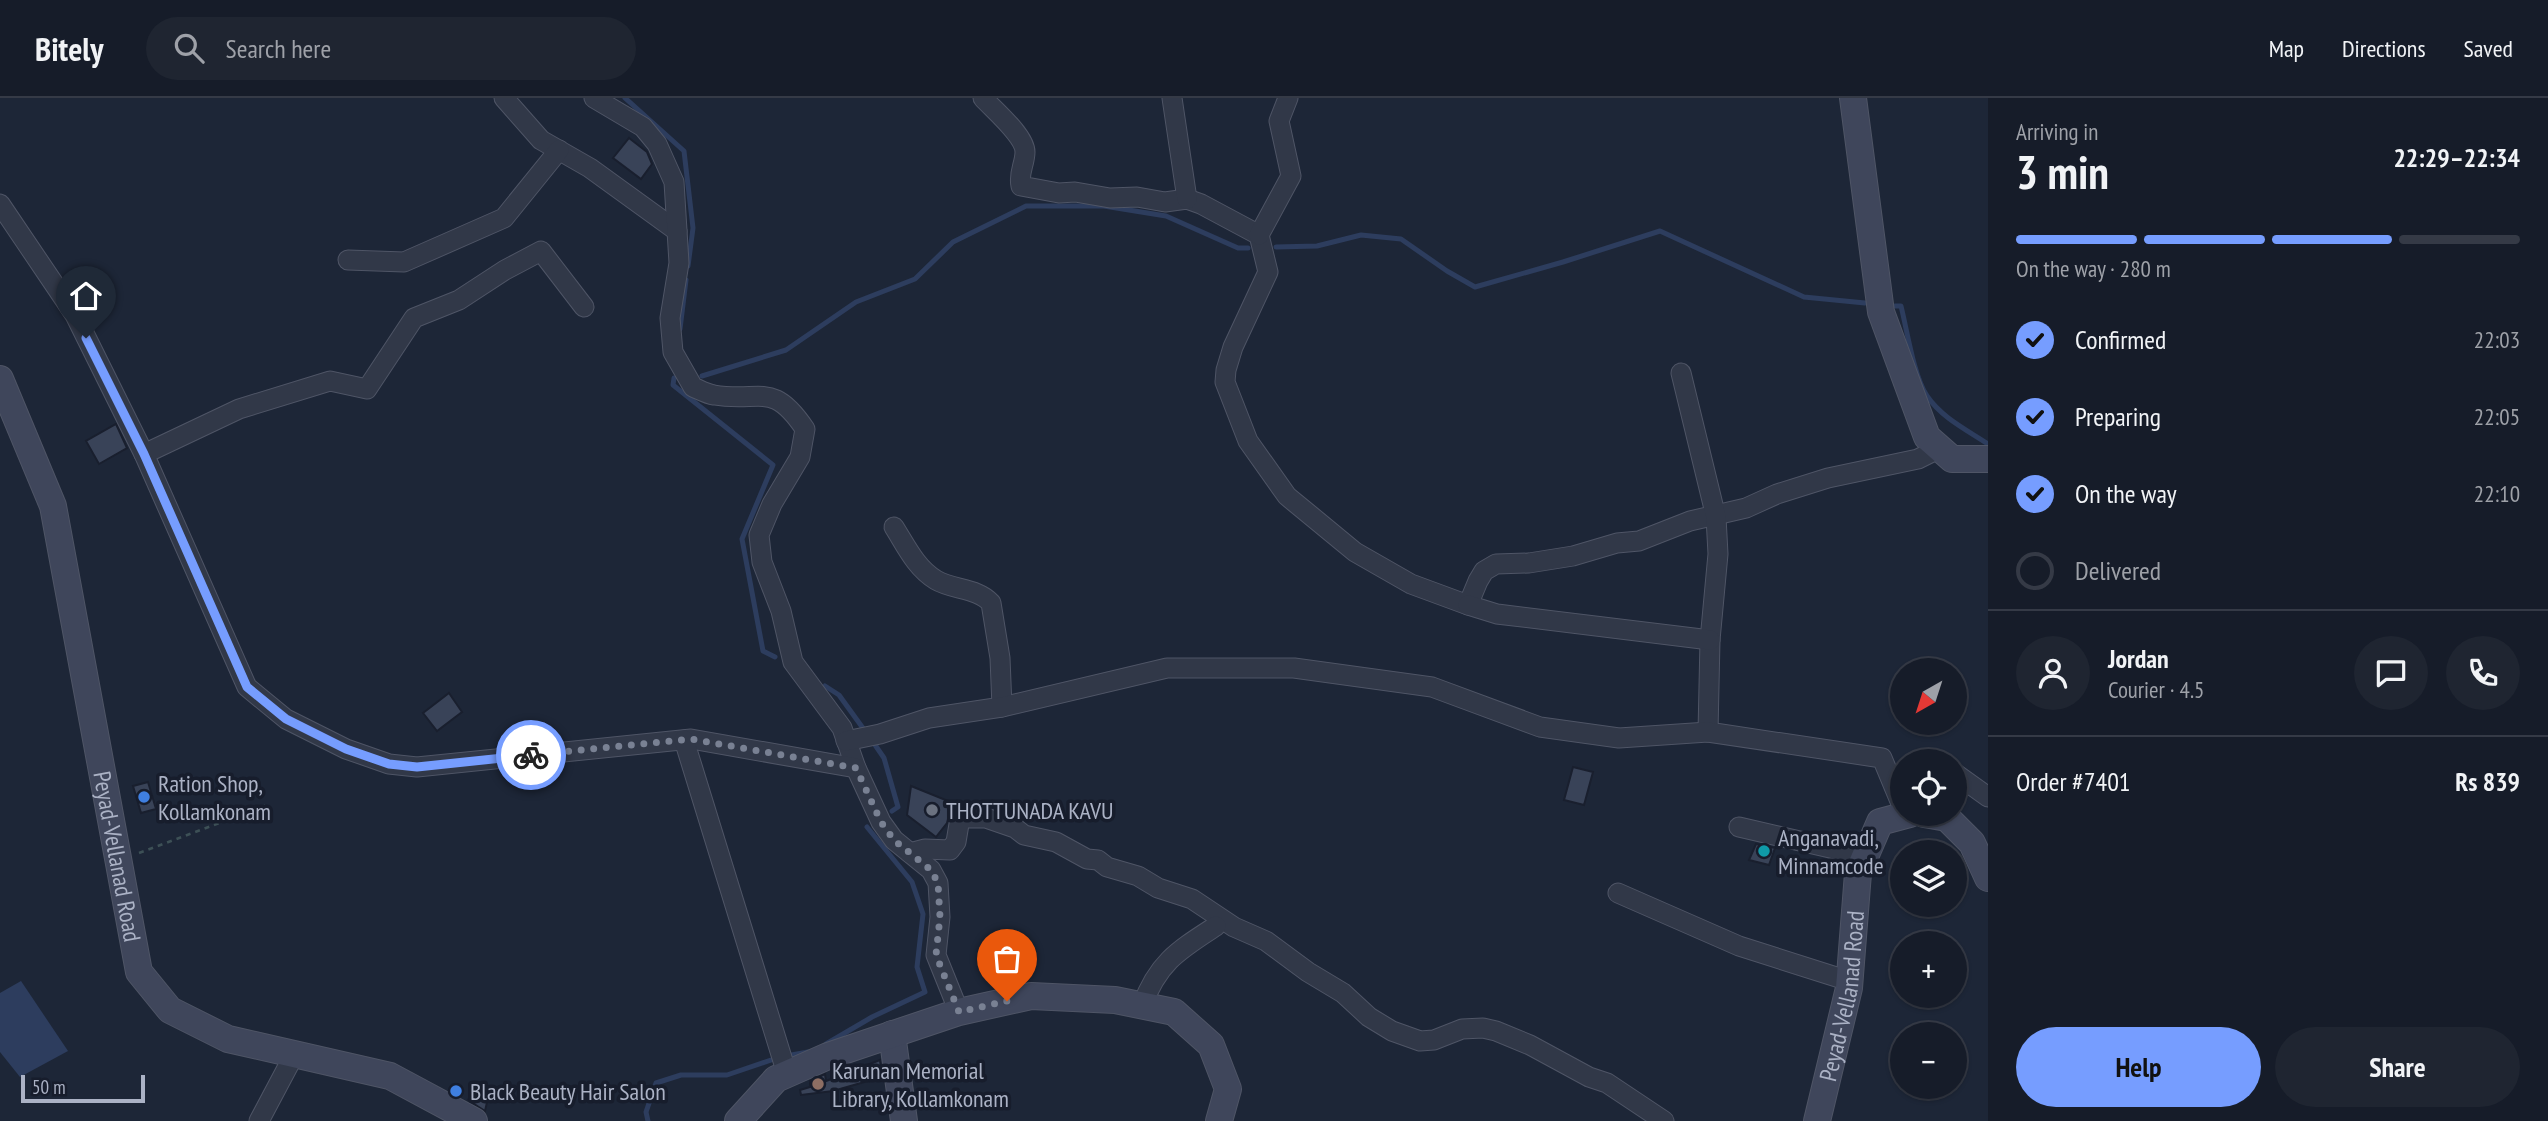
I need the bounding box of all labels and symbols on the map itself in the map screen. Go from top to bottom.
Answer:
pin [56,266,116,338]
north arrow [1890,658,1967,735]
courier [496,720,566,790]
place label: Ration Shop, Kollamkonam [158,768,271,827]
street label: Peyad-Vellanad Road [87,769,149,944]
marker: Ration Shop, Kollamkonam [136,789,152,805]
place label: THOTTUNADA KAVU [946,795,1114,826]
marker: THOTTUNADA KAVU [924,802,940,818]
place label: Anganavadi, Minnamcode [1778,822,1884,881]
marker: Anganavadi, Minnamcode [1756,843,1772,859]
street label: Peyad-Vellanad Road [1812,909,1871,1084]
pin [977,929,1037,1001]
place label: Karunan Memorial Library, Kollamkonam [832,1055,1009,1114]
scale bar [21,1072,145,1104]
place label: Black Beauty Hair Salon [470,1076,666,1107]
marker: Karunan Memorial Library, Kollamkonam [810,1076,826,1092]
marker: Black Beauty Hair Salon [448,1083,464,1099]

